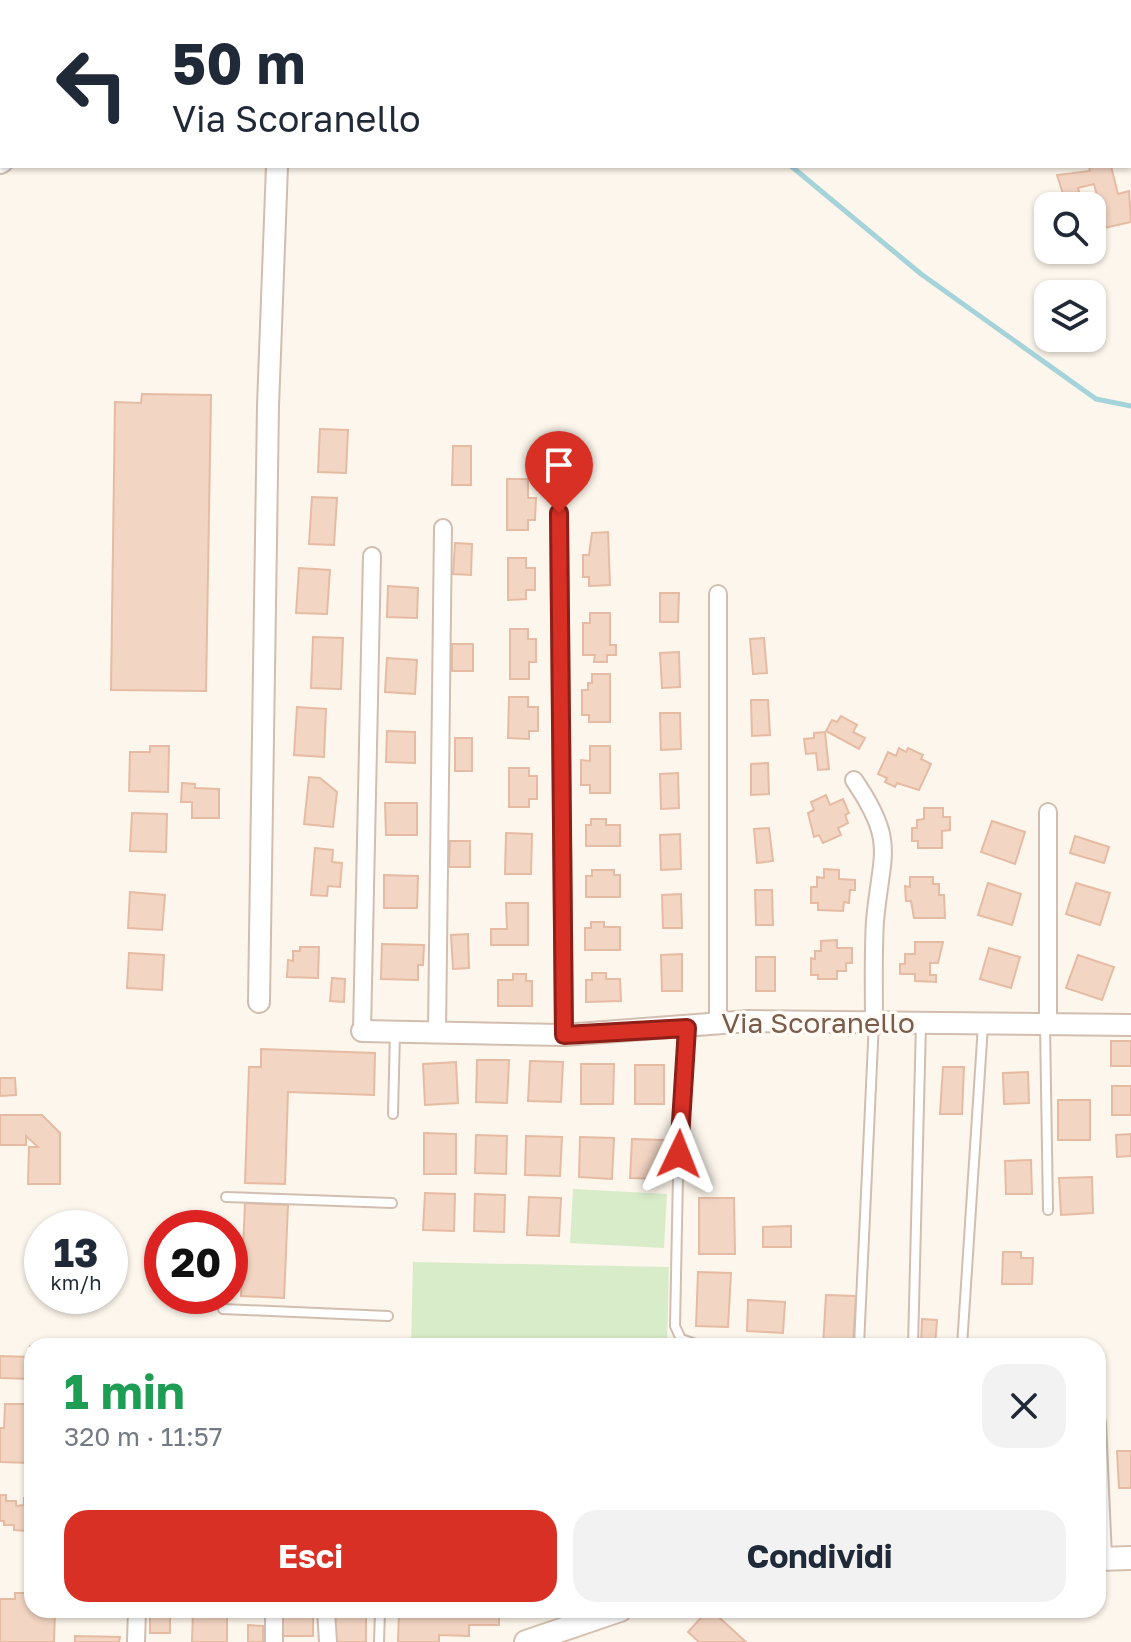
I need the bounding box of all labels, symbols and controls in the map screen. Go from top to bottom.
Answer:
text: 50 m [172,29,306,96]
icon: left [40,32,144,136]
text: Via Scoranello [172,97,421,140]
map controls [1034,192,1106,352]
button: search [1034,192,1106,264]
button: layers [1034,280,1106,352]
pin [525,431,593,513]
icon: arrive [537,443,581,487]
street label: Via Scoranello [721,1006,915,1039]
position arrow [637,1112,721,1196]
speed limit sign: 20 [144,1210,248,1314]
text: 13 [54,1228,99,1276]
text: km/h [51,1270,101,1294]
text: 1 min [64,1362,185,1420]
button: close [982,1364,1066,1448]
text: 320 m · 11:57 [64,1421,223,1452]
button: Esci [64,1510,557,1602]
button: Condividi [573,1510,1066,1602]

